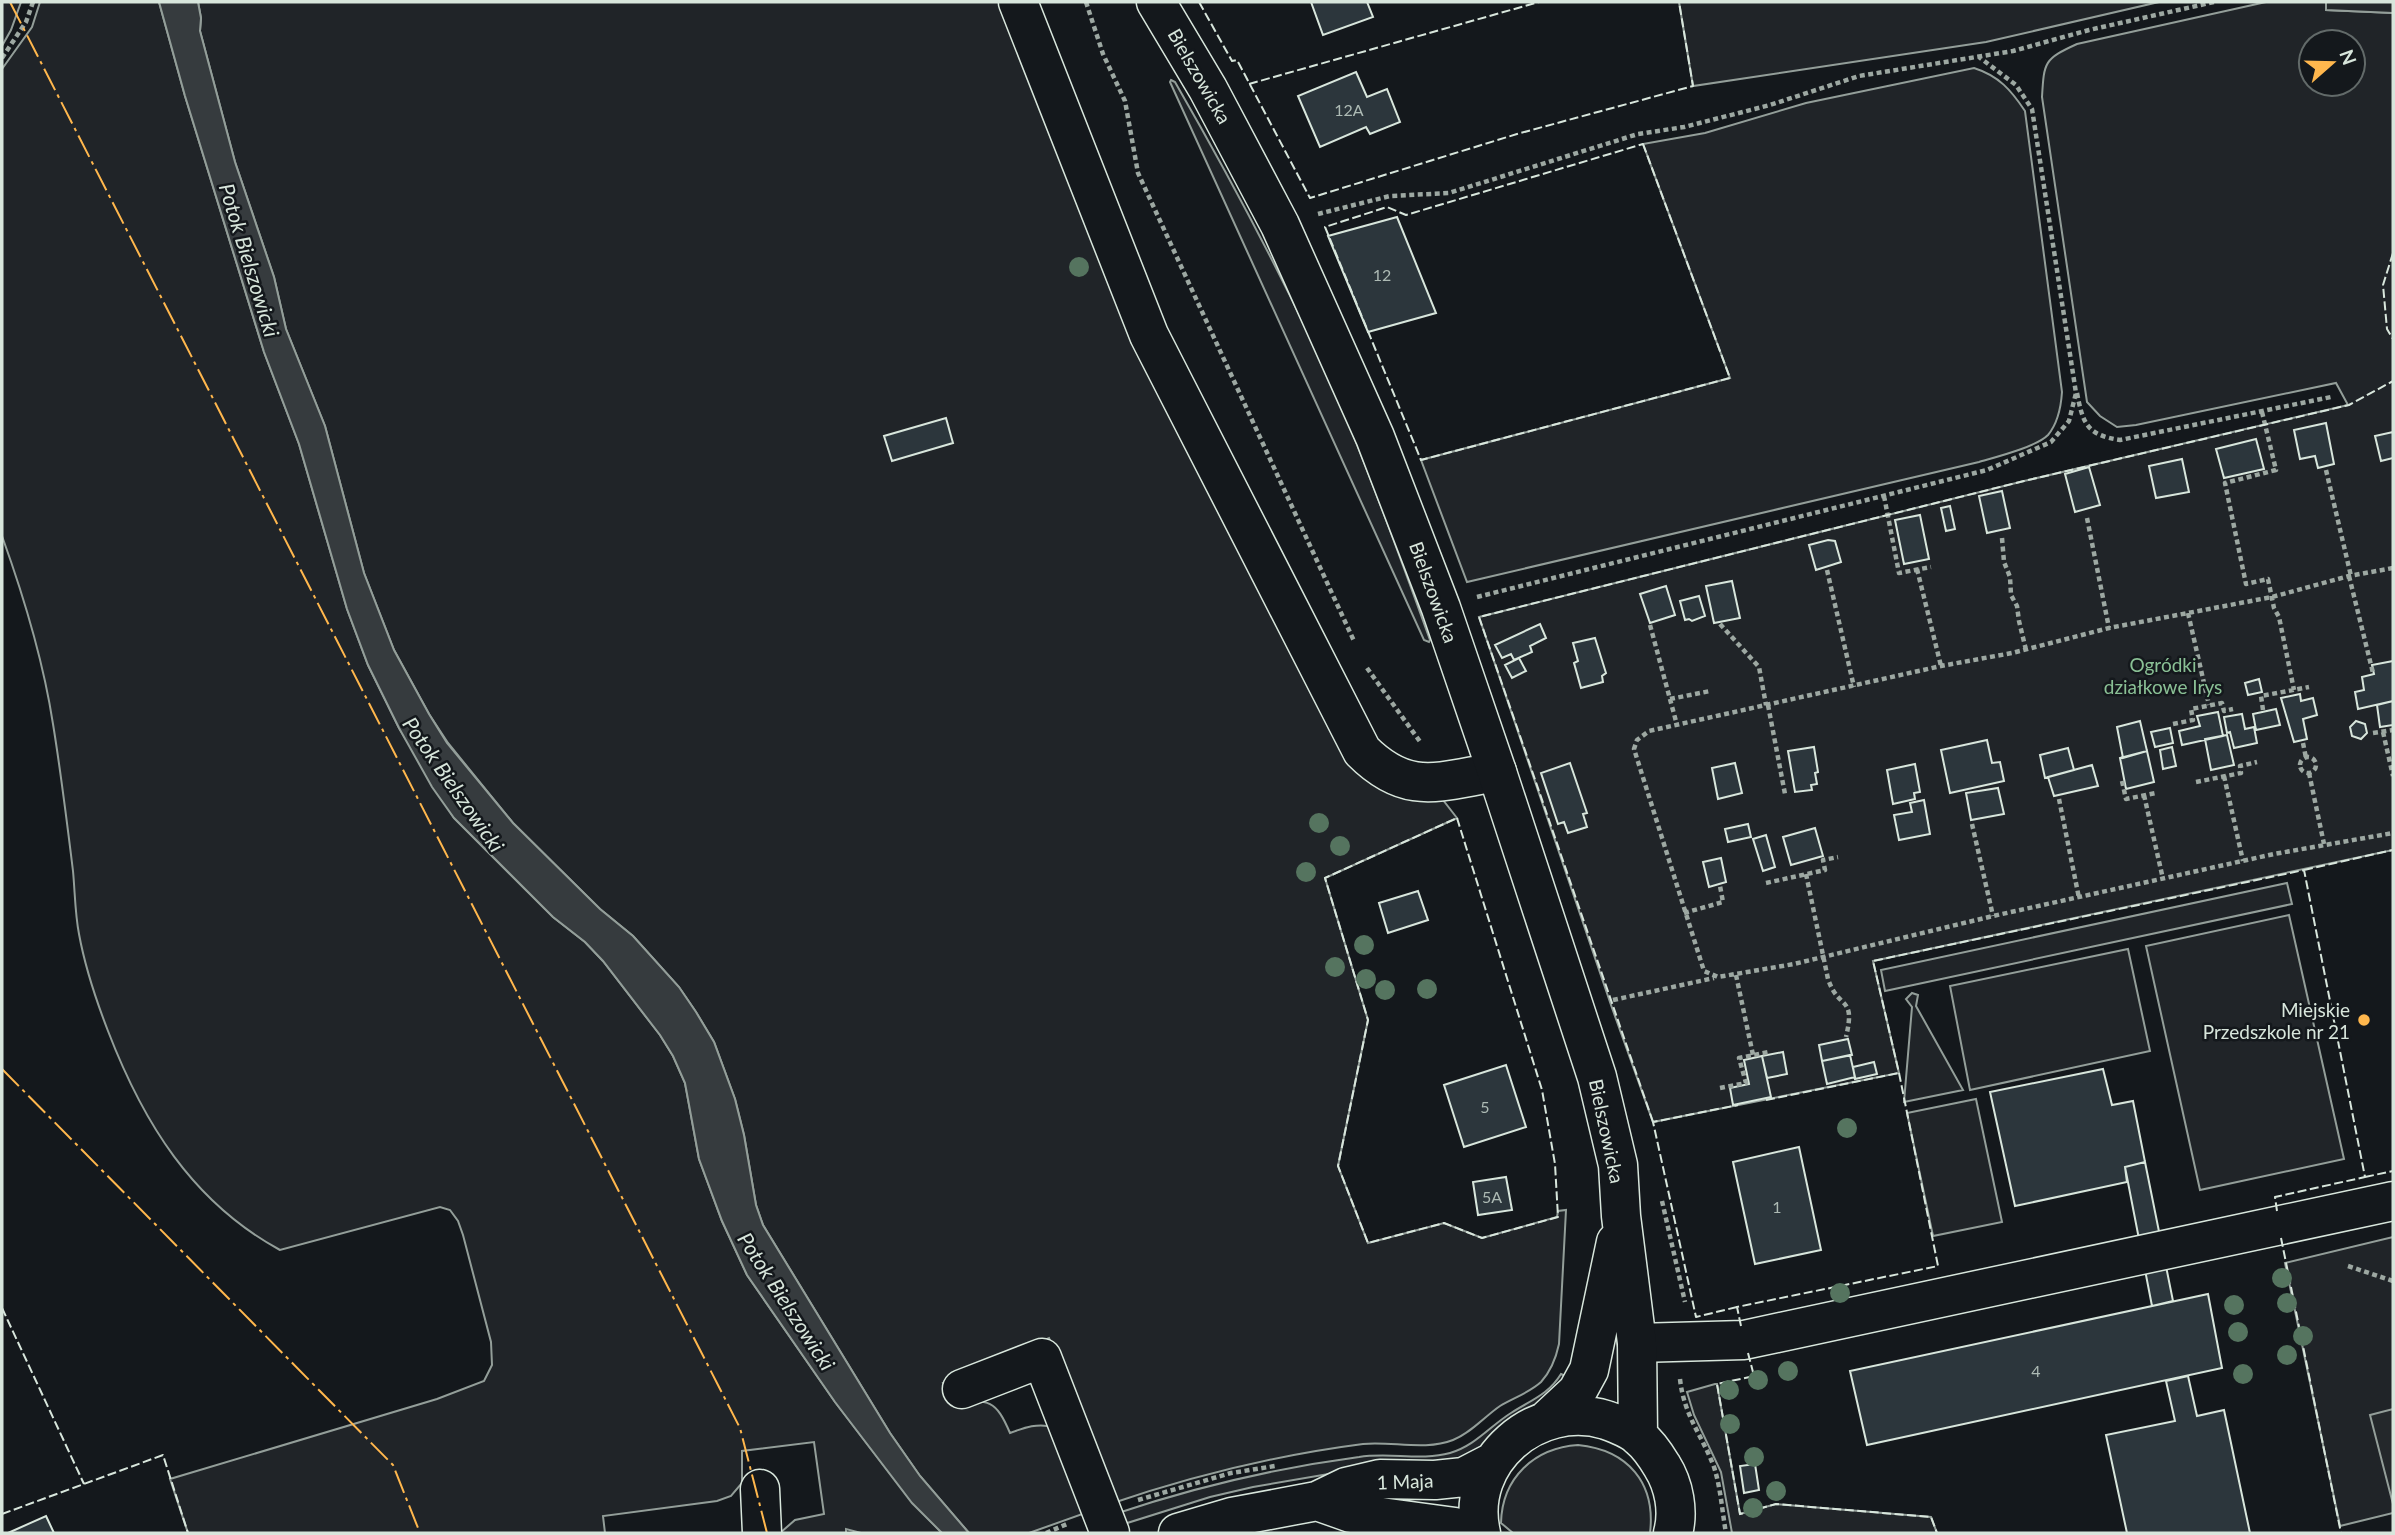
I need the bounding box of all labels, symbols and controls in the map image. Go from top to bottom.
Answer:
street label: Bielszowicka [1164,24,1236,128]
north arrow [2297,28,2367,98]
text: N [2335,46,2362,68]
house number: 12A [1334,100,1364,119]
water label: Potok Bielszowicki [215,180,285,340]
house number: 12 [1373,265,1391,284]
street label: Bielszowicka [1405,538,1463,646]
park label: Ogródki działkowe Irys [2104,653,2222,698]
water label: Potok Bielszowicki [398,712,510,857]
place label: Miejskie Przedszkole nr 21 [2203,998,2350,1043]
marker: Miejskie Przedszkole nr 21 [2356,1012,2372,1028]
street label: Bielszowicka [1585,1077,1629,1185]
house number: 5 [1480,1097,1490,1116]
house number: 5A [1482,1187,1502,1206]
house number: 1 [1772,1197,1782,1216]
water label: Potok Bielszowicki [733,1227,841,1375]
house number: 4 [2031,1361,2041,1380]
street label: 1 Maja [1376,1469,1434,1493]

